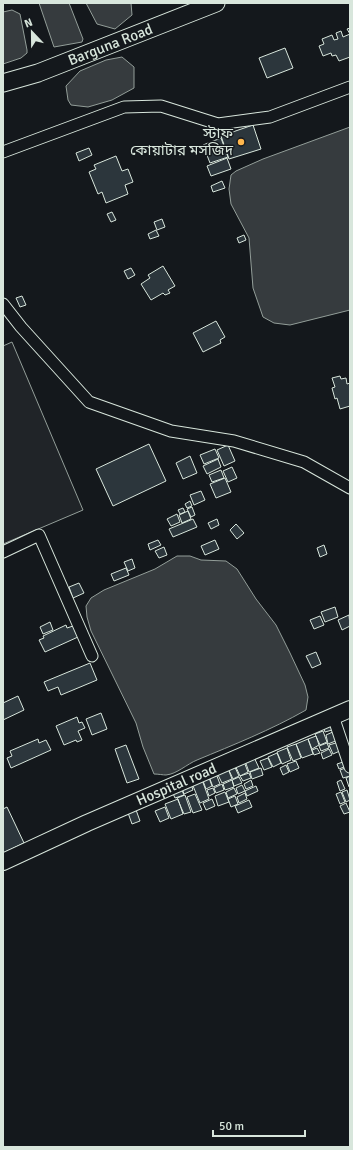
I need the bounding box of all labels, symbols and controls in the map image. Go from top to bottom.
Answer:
north arrow [12,12,52,52]
text: N [22,16,34,31]
street label: Barguna Road [65,20,155,69]
place label: স্টাফ কোয়াটার মসজিদ [130,124,234,159]
marker: স্টাফ কোয়াটার মসজিদ [236,137,246,147]
street label: Hospital road [134,759,219,810]
scale bar [213,1112,305,1138]
text: 50 m [219,1119,244,1134]

